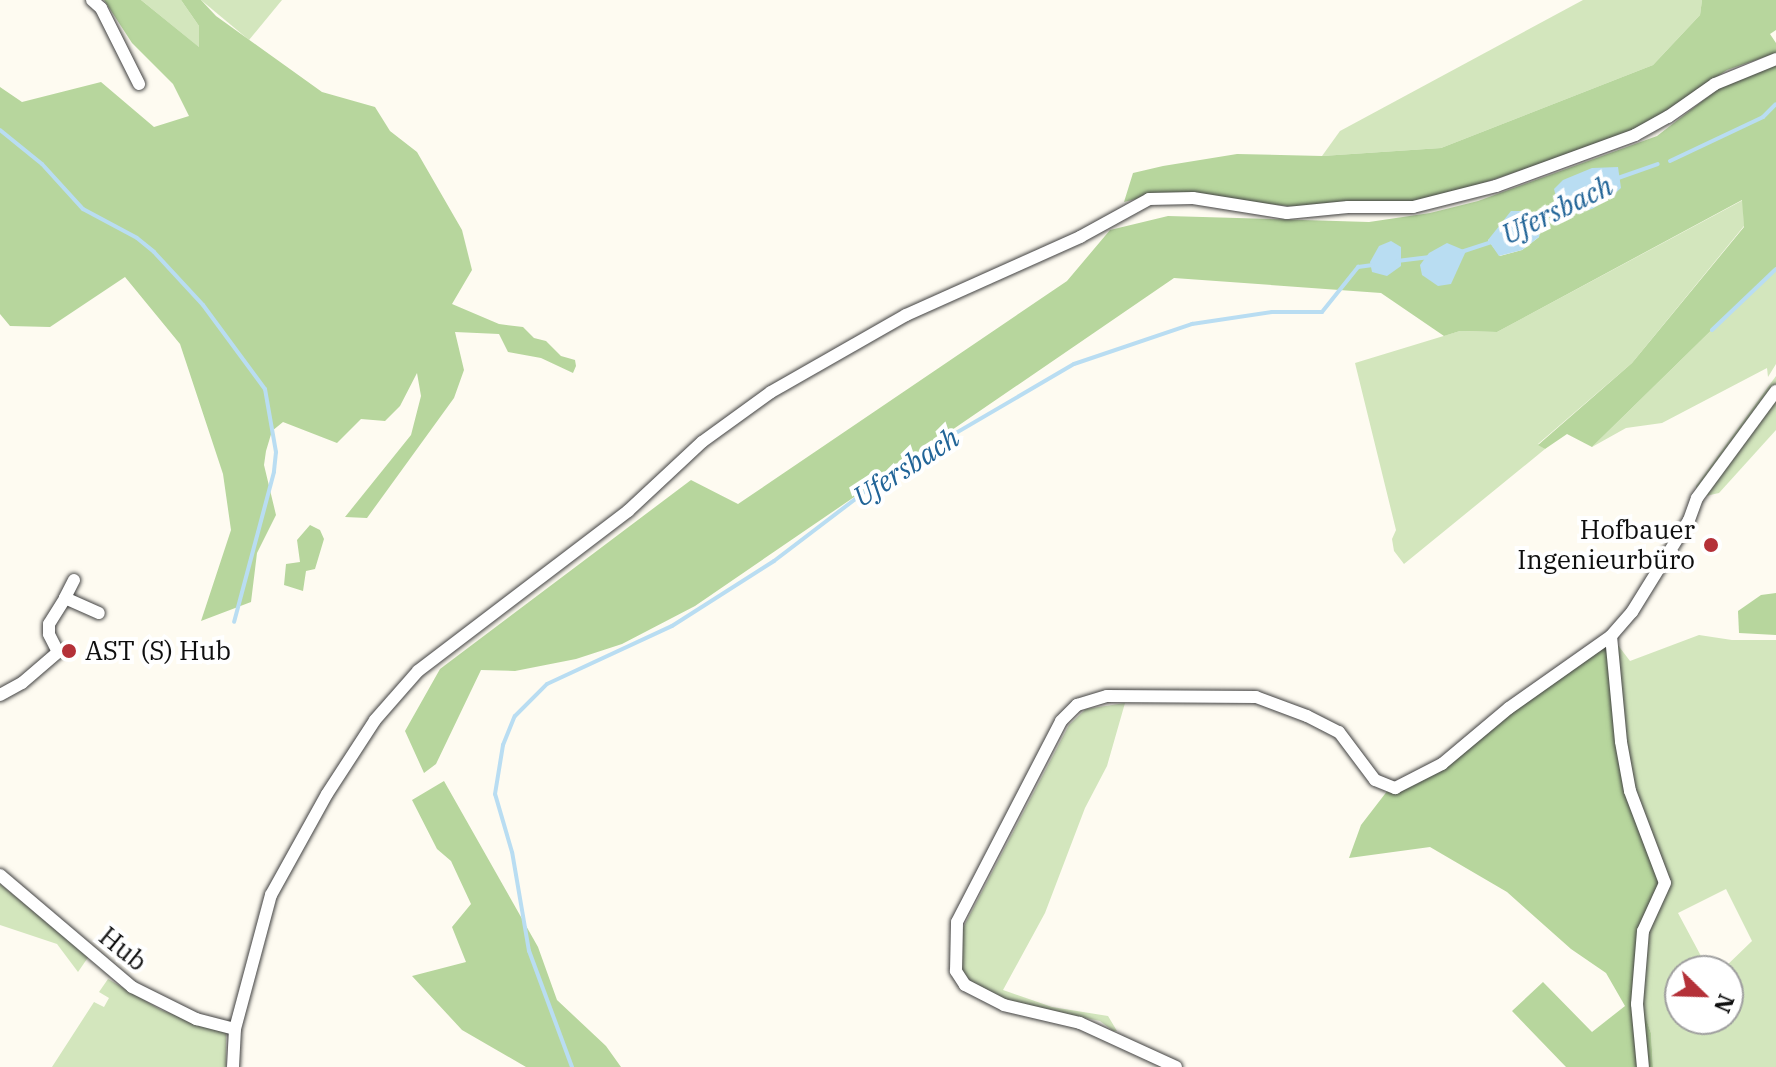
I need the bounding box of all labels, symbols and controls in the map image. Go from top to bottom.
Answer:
water label: Ufersbach [1496,169,1618,251]
water label: Ufersbach [847,420,965,514]
place label: Hofbauer Ingenieurbüro [1517,514,1695,576]
marker: Hofbauer Ingenieurbüro [1702,536,1720,554]
place label: AST (S) Hub [85,635,231,667]
marker: AST (S) Hub [60,642,78,660]
street label: Hub [93,920,153,978]
north arrow [1664,955,1744,1035]
text: N [1708,990,1741,1017]

